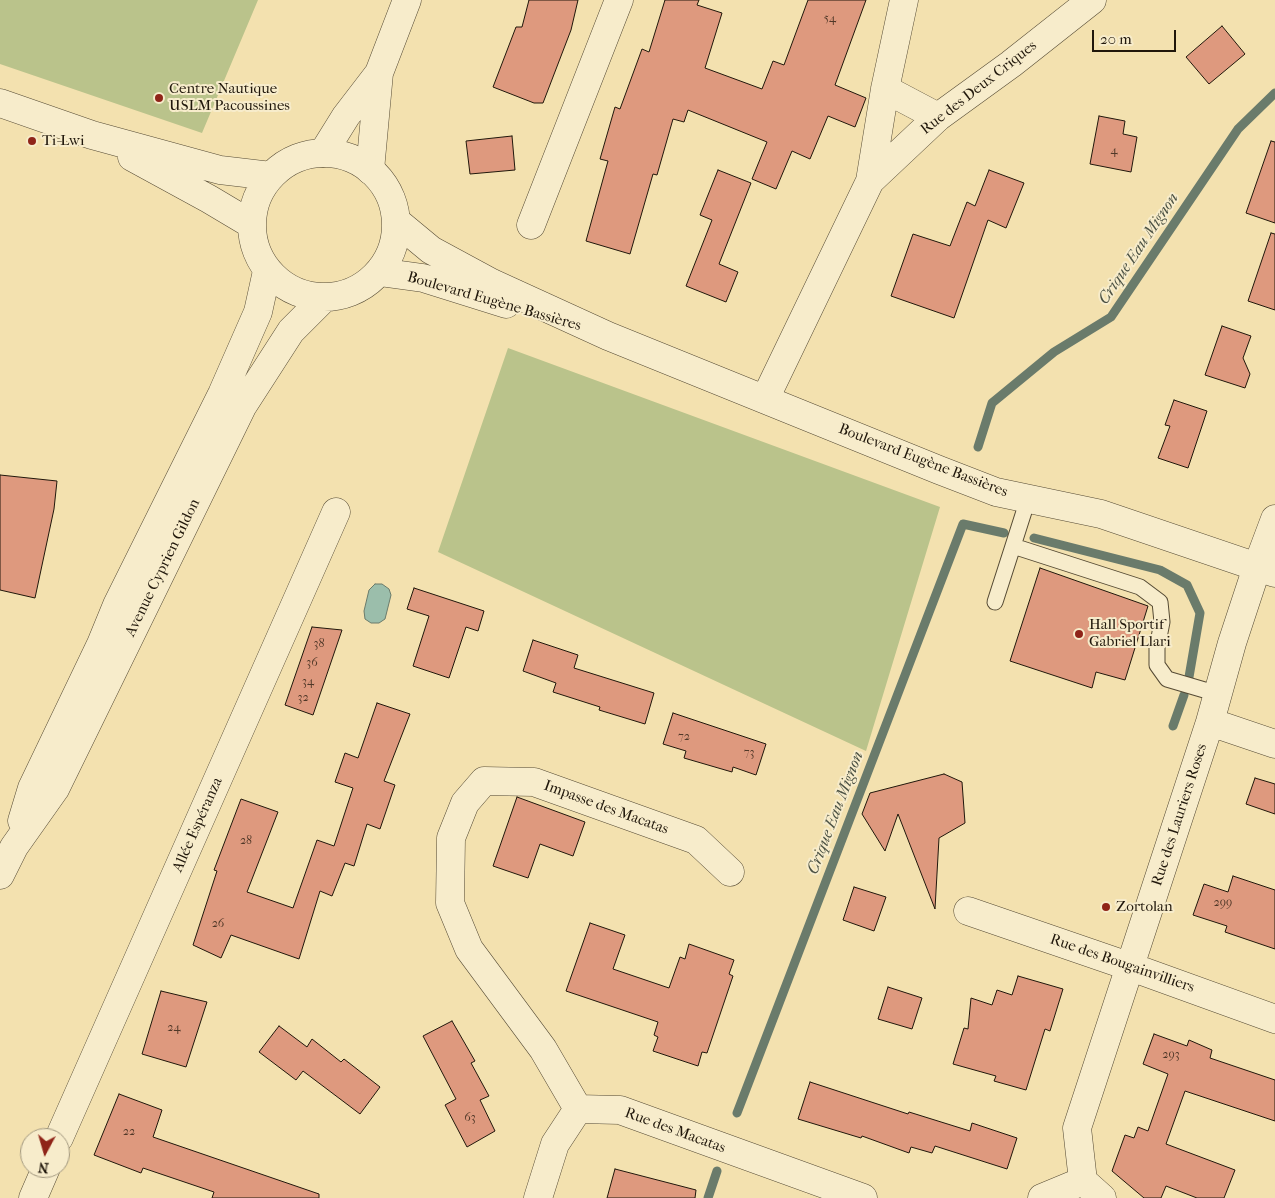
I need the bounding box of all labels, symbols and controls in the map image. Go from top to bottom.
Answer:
house number: 54 [824,12,836,26]
scale bar [1095,20,1179,52]
text: 20 m [1100,30,1132,48]
street label: Rue des Deux Criques [917,37,1041,139]
place label: Centre Nautique USLM Pacoussines [169,80,290,115]
marker: Centre Nautique USLM Pacoussines [153,92,165,104]
place label: Ti-Lwi [42,132,84,150]
marker: Ti-Lwi [26,135,38,147]
house number: 4 [1110,144,1118,158]
water label: Crique Eau Mignon [1095,190,1183,308]
street label: Boulevard Eugène Bassières [405,269,583,335]
street label: Boulevard Eugène Bassières [836,420,1010,502]
street label: Avenue Cyprien Gildon [122,496,204,640]
place label: Hall Sportif Gabriel Llari [1089,616,1171,651]
marker: Hall Sportif Gabriel Llari [1073,628,1085,640]
house number: 38 [314,637,324,651]
house number: 36 [306,656,318,670]
house number: 34 [302,675,314,689]
house number: 32 [297,691,309,705]
house number: 72 [678,730,690,744]
street label: Rue des Lauriers Roses [1148,742,1212,888]
house number: 73 [744,746,754,760]
water label: Crique Eau Mignon [804,749,868,877]
street label: Allée Espéranza [169,775,227,875]
street label: Impasse des Macatas [541,777,671,839]
house number: 28 [240,834,252,848]
house number: 299 [1214,896,1232,910]
place label: Zortolan [1116,898,1173,916]
marker: Zortolan [1100,901,1112,913]
house number: 26 [212,917,224,931]
street label: Rue des Bougainvilliers [1047,931,1197,997]
house number: 24 [167,1021,181,1035]
house number: 293 [1162,1048,1180,1062]
street label: Rue des Macatas [622,1104,728,1158]
house number: 63 [464,1111,476,1125]
house number: 22 [123,1125,135,1139]
north arrow [20,1128,70,1178]
text: N [37,1158,50,1176]

